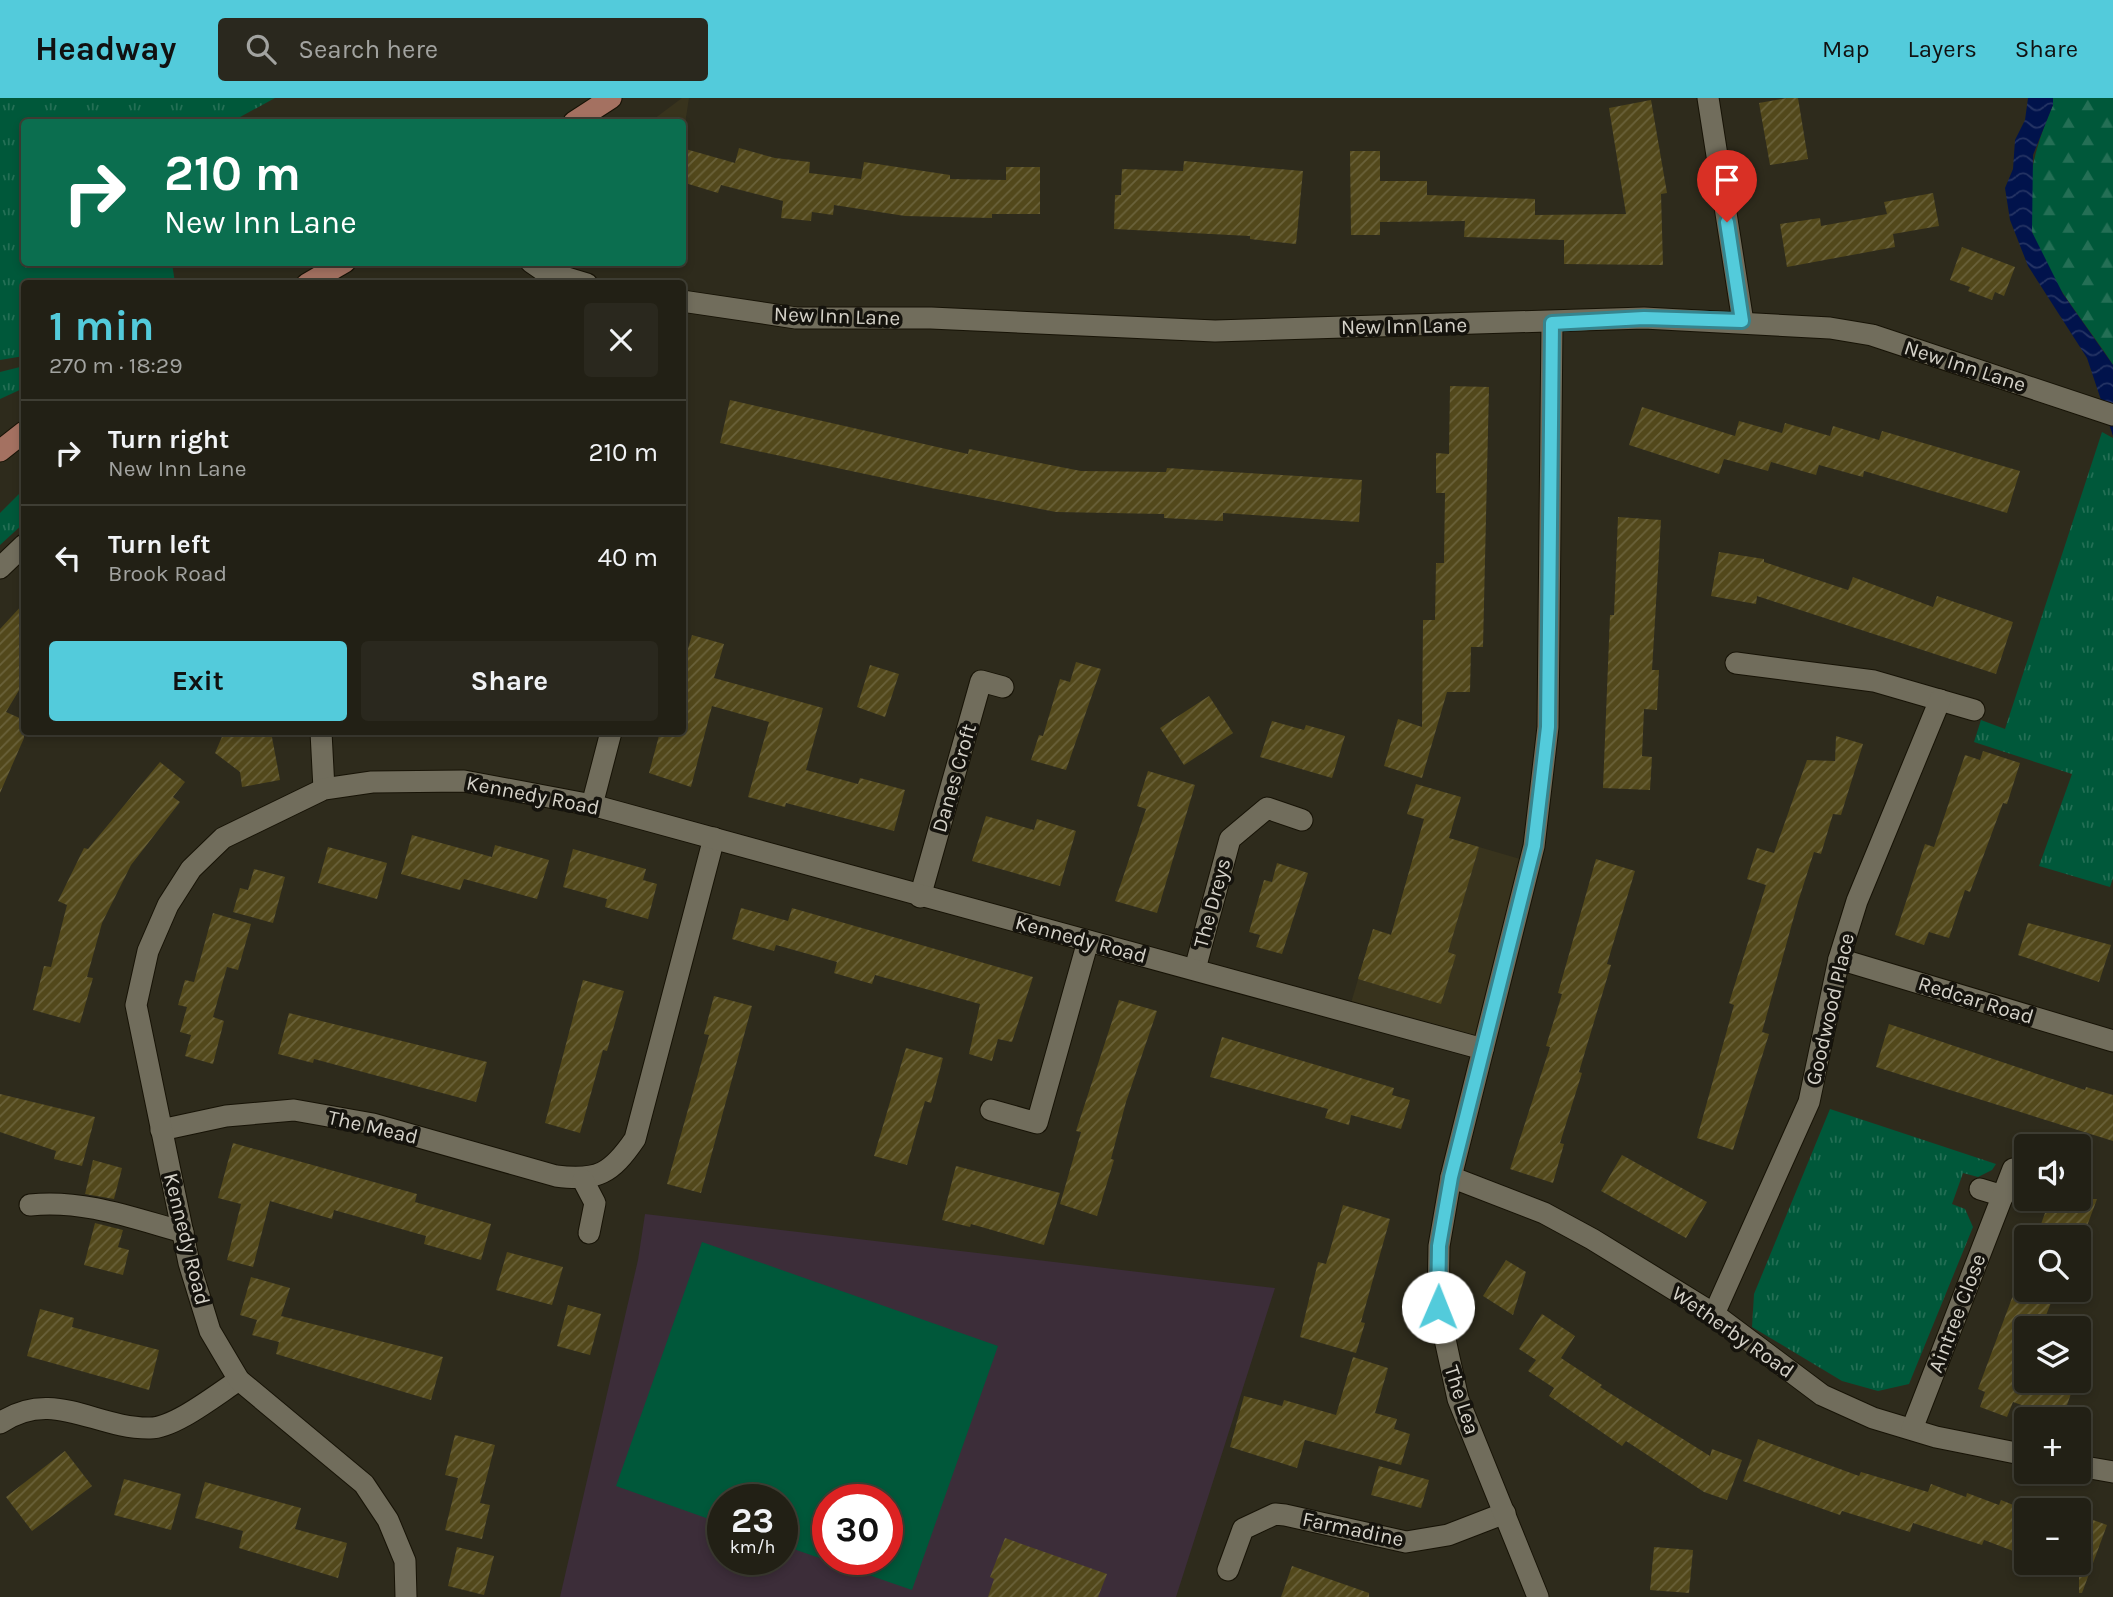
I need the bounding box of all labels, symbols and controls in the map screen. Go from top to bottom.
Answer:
search box [218,18,708,81]
text: Headway [35,30,176,68]
icon: search [242,30,280,68]
text: Search here [298,34,438,65]
text: Map [1822,35,1870,63]
text: Layers [1908,35,1977,63]
text: Share [2015,35,2078,63]
text: 210 m [164,145,301,202]
icon: right [49,147,140,238]
pin [1697,150,1757,222]
icon: arrive [1708,161,1746,199]
text: New Inn Lane [164,204,357,241]
text: 1 min [49,301,154,351]
street label: New Inn Lane [773,302,901,330]
button: close [584,303,658,377]
street label: New Inn Lane [1341,313,1467,339]
street label: New Inn Lane [1901,335,2029,397]
text: 270 m · 18:29 [49,352,183,379]
text: Turn right [108,424,229,455]
icon: right [49,434,87,472]
text: 210 m [588,437,658,468]
text: New Inn Lane [108,455,246,482]
text: Turn left [108,529,210,560]
icon: left [49,539,87,577]
text: 40 m [598,542,658,573]
text: Brook Road [108,560,227,587]
button: Exit [49,641,347,721]
button: Share [361,641,658,721]
street label: Danes Croft [927,721,981,835]
street label: Kennedy Road [464,770,602,820]
street label: The Dreys [1189,855,1235,951]
street label: Kennedy Road [1013,910,1149,968]
street label: Goodwood Place [1801,931,1859,1087]
street label: Redcar Road [1915,971,2037,1029]
street label: The Mead [326,1105,420,1149]
map controls [2014,1134,2091,1575]
button: sound [2014,1134,2091,1211]
street label: Kennedy Road [159,1170,215,1308]
button: search [2014,1225,2091,1302]
street label: Aintree Close [1923,1250,1991,1376]
position arrow [1401,1270,1475,1344]
street label: Wetherby Road [1667,1281,1799,1383]
button: layers [2014,1316,2091,1393]
street label: The Lea [1440,1362,1484,1438]
button: + [2014,1407,2091,1484]
speed limit sign: 30 [812,1484,903,1575]
button: − [2014,1498,2091,1575]
text: 23 [731,1500,774,1541]
street label: Farmadine [1300,1507,1406,1551]
text: km/h [730,1536,775,1558]

